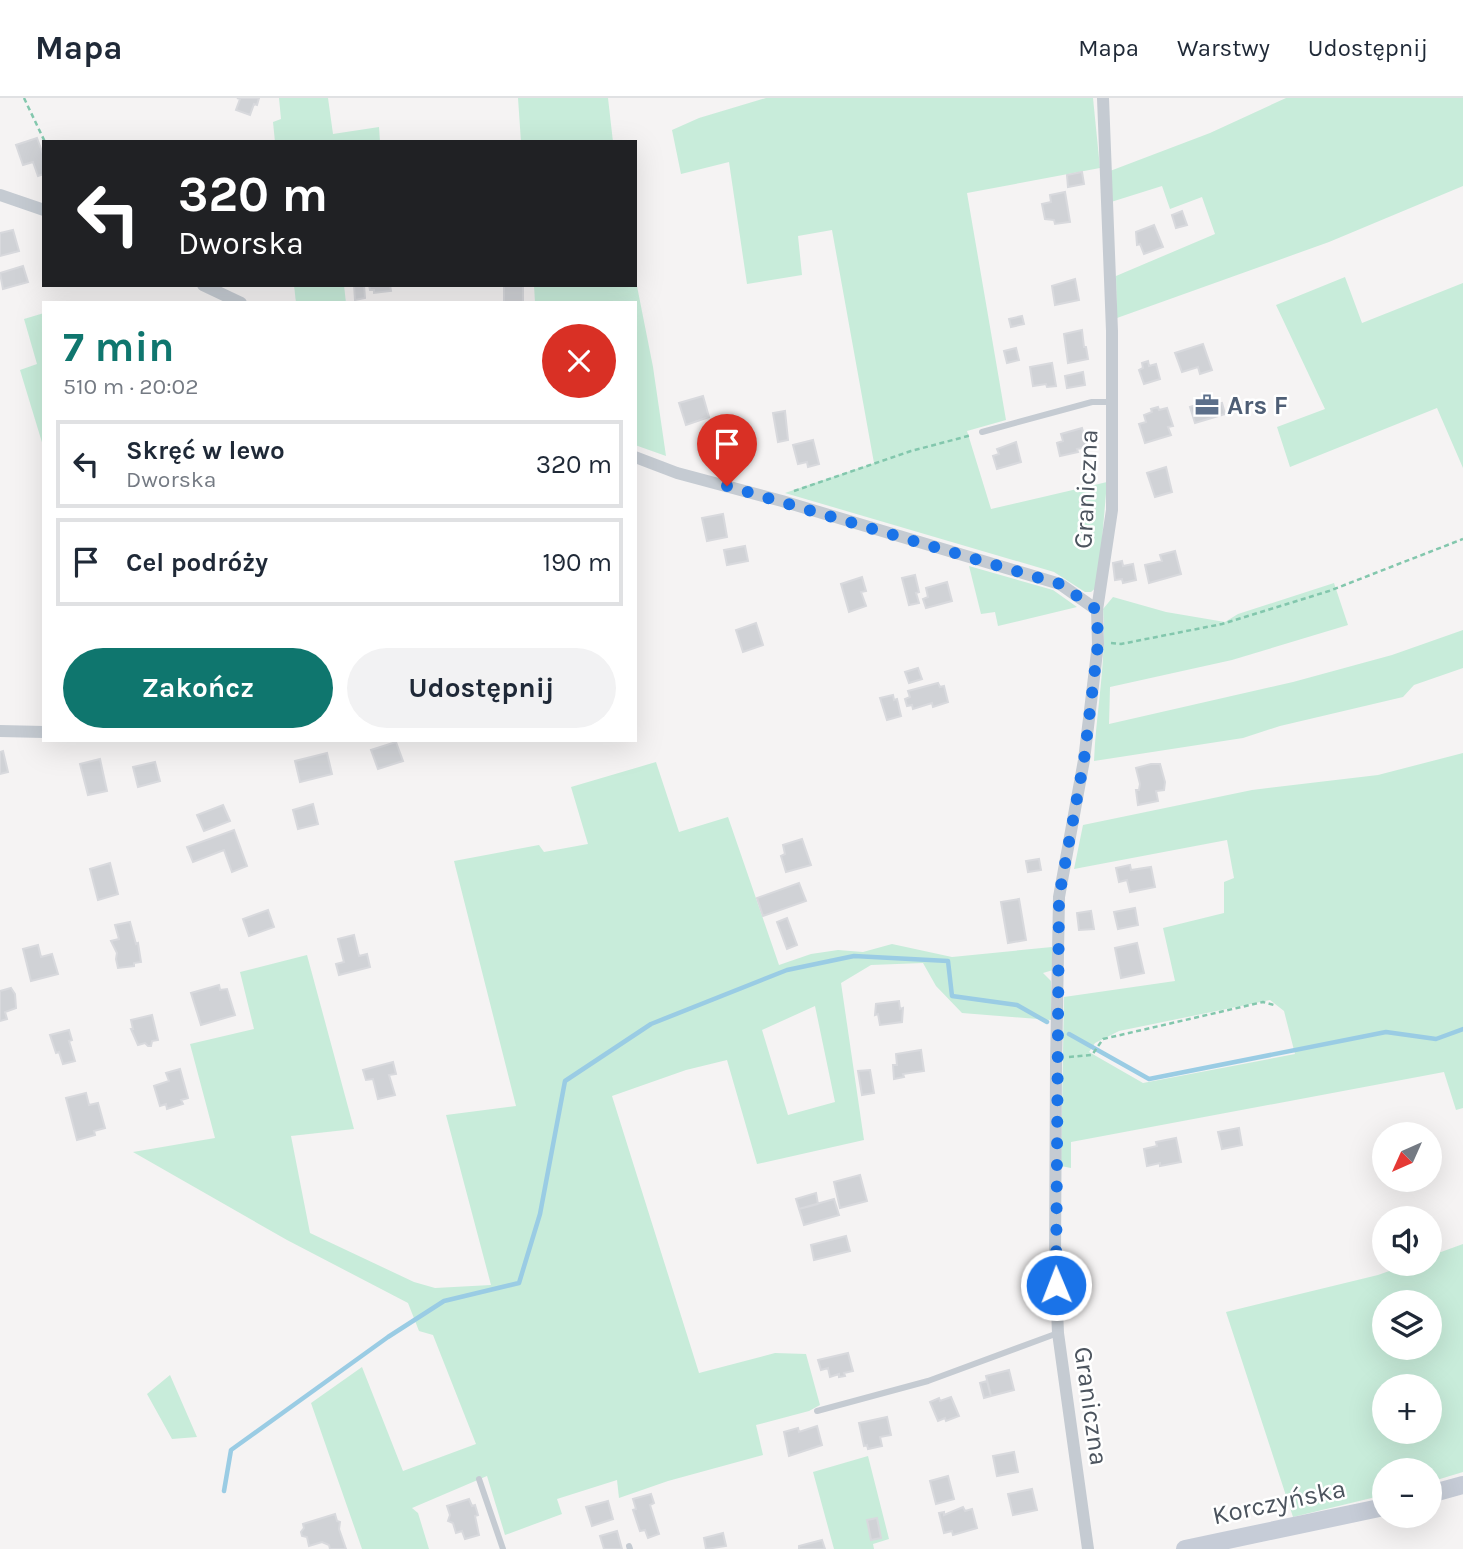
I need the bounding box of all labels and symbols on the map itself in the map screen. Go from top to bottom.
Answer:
place label: Ars F [1227,390,1288,421]
office icon: Ars F [1193,391,1221,419]
pin [697,414,757,486]
street label: Graniczna [1067,428,1105,550]
north arrow [1372,1122,1442,1192]
position arrow [1019,1248,1093,1322]
street label: Graniczna [1067,1345,1115,1467]
street label: Korczyńska [1209,1473,1349,1531]

